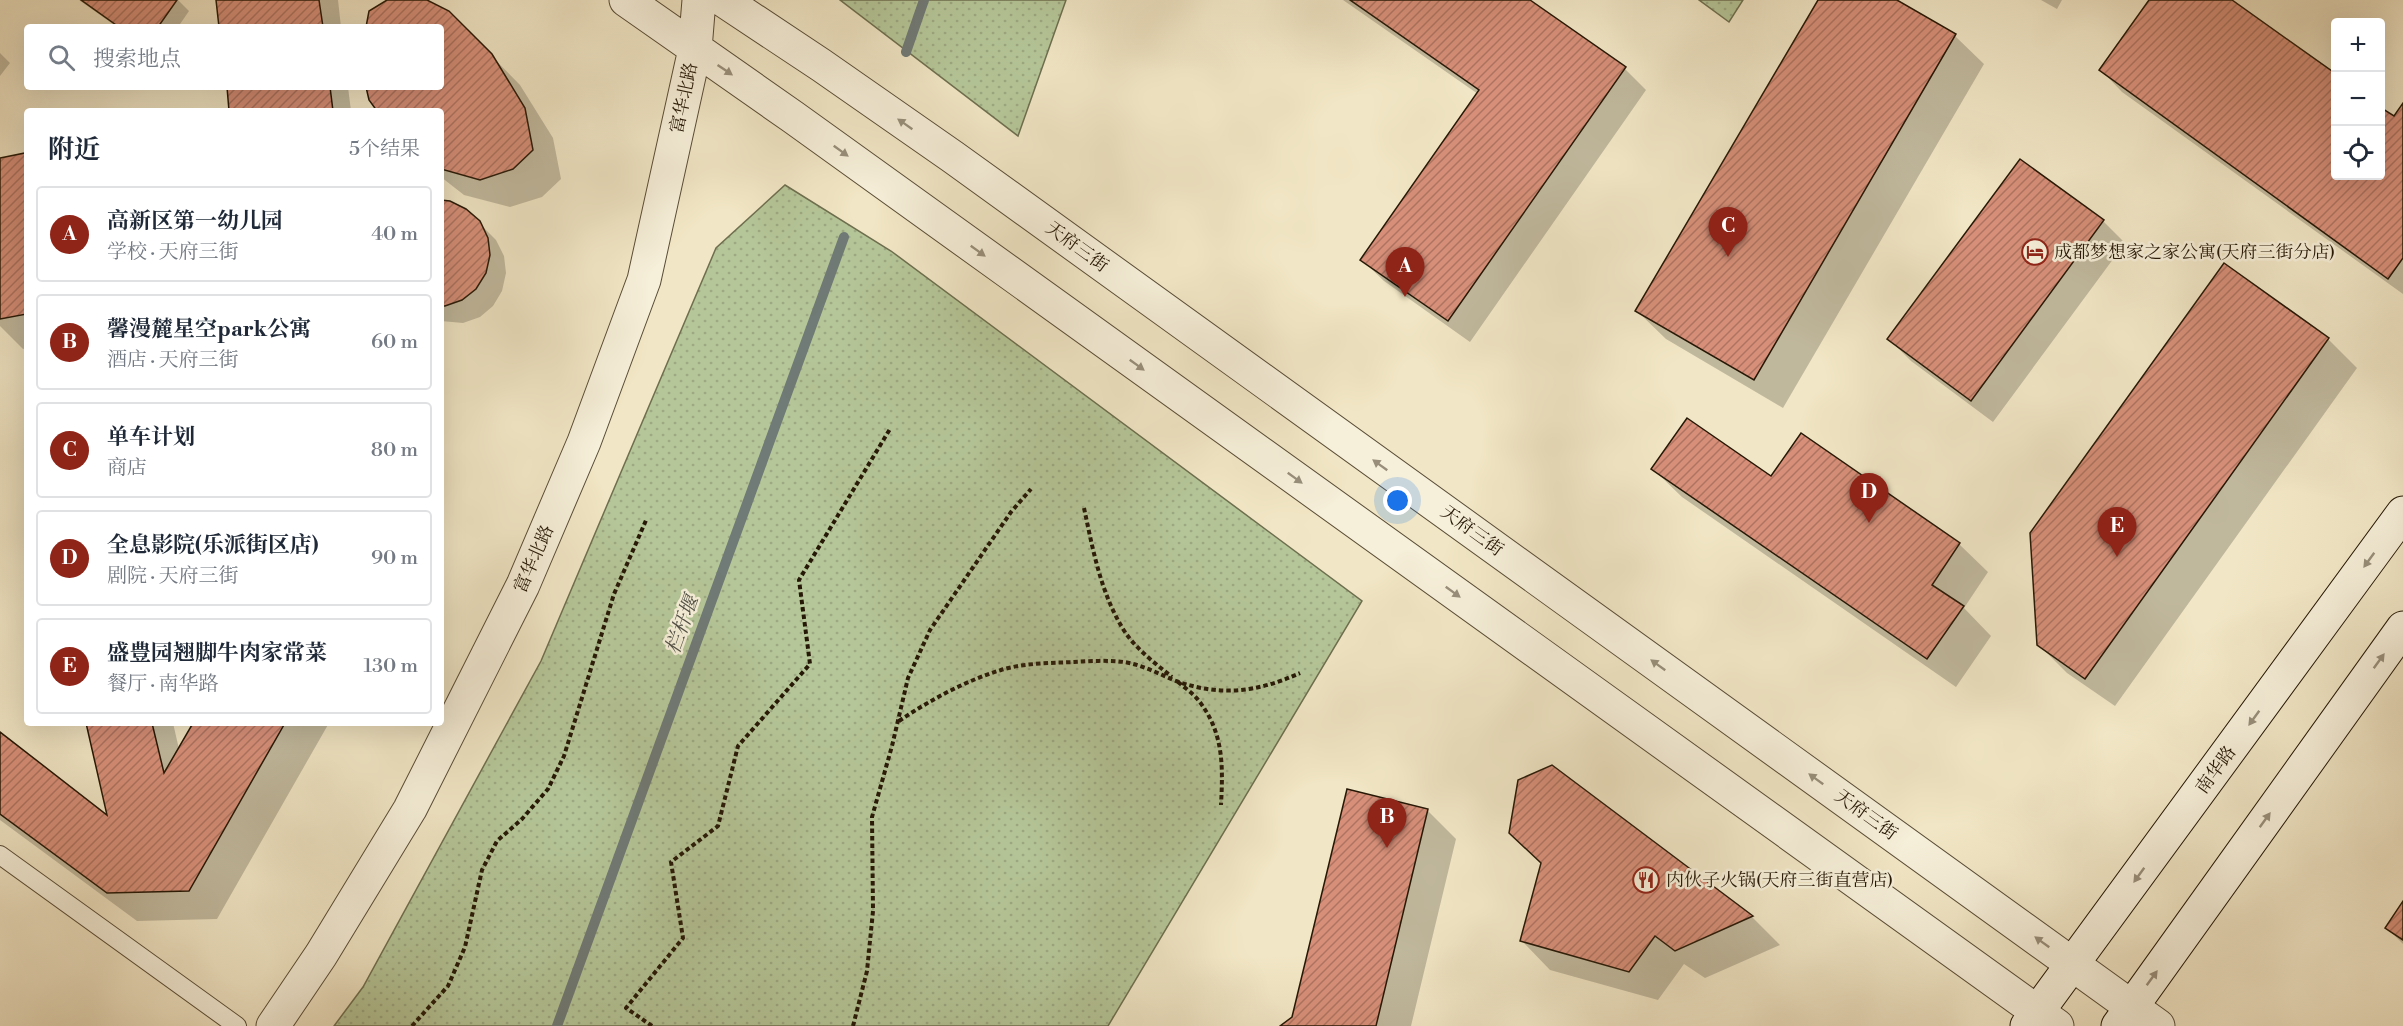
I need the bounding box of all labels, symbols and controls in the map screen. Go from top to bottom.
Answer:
map controls [2331,18,2385,180]
button: + [2331,18,2385,72]
search box [24,24,444,90]
icon: search [45,41,78,74]
text: 搜索地点 [93,46,181,73]
street label: 富华北路 [665,60,703,136]
one-way arrow [717,64,733,75]
button: − [2331,72,2385,126]
one-way arrow [897,118,913,130]
button: locate [2331,126,2385,180]
text: 附近 [48,134,100,166]
text: 5个结果 [349,137,420,162]
one-way arrow [832,145,848,157]
text: 高新区第一幼儿园 [107,208,283,235]
pin: C [1708,208,1748,257]
street label: 天府三街 [1041,217,1113,277]
text: A [62,222,77,247]
text: 40 m [371,222,418,247]
hotel icon: 成都梦想家之家公寓(天府三街分店) [2020,237,2050,267]
text: 学校 · 天府三街 [107,240,239,265]
place label: 成都梦想家之家公寓(天府三街分店) [2054,241,2335,264]
one-way arrow [970,245,986,257]
pin: A [1386,248,1424,297]
text: 馨漫麓星空park公寓 [107,316,311,343]
text: B [62,330,77,355]
text: 60 m [371,330,418,355]
text: 酒店 · 天府三街 [107,348,239,373]
one-way arrow [1129,358,1144,370]
text: 单车计划 [107,424,195,451]
text: C [62,438,77,463]
text: 80 m [371,438,418,463]
text: 商店 [107,456,147,481]
one-way arrow [1373,460,1388,472]
one-way arrow [1286,472,1302,484]
pin: D [1850,474,1888,523]
your location [1383,486,1412,515]
street label: 天府三街 [1436,501,1508,561]
pin: E [2098,508,2136,557]
street label: 富华北路 [509,521,559,597]
text: 全息影院(乐派街区店) [107,532,319,559]
text: D [62,546,77,571]
text: 90 m [371,546,418,571]
one-way arrow [2363,553,2375,568]
text: 剧院 · 天府三街 [107,564,239,589]
one-way arrow [1445,586,1461,598]
water label: 栏杆堰 [661,590,706,657]
text: 盛豊园翘脚牛肉家常菜 [107,640,327,667]
text: E [63,654,76,679]
text: 130 m [363,654,418,679]
one-way arrow [2373,654,2385,670]
one-way arrow [1650,659,1666,671]
text: 餐厅 · 南华路 [107,672,219,697]
one-way arrow [2248,710,2260,725]
street label: 南华路 [2191,741,2241,799]
one-way arrow [1808,773,1824,785]
street label: 天府三街 [1830,785,1902,845]
pin: B [1368,798,1406,848]
one-way arrow [2259,812,2271,827]
restaurant icon: 内伙子火锅(天府三街直营店) [1631,865,1661,895]
one-way arrow [2133,868,2145,883]
place label: 内伙子火锅(天府三街直营店) [1666,869,1893,892]
one-way arrow [2035,937,2050,949]
one-way arrow [2146,970,2158,986]

